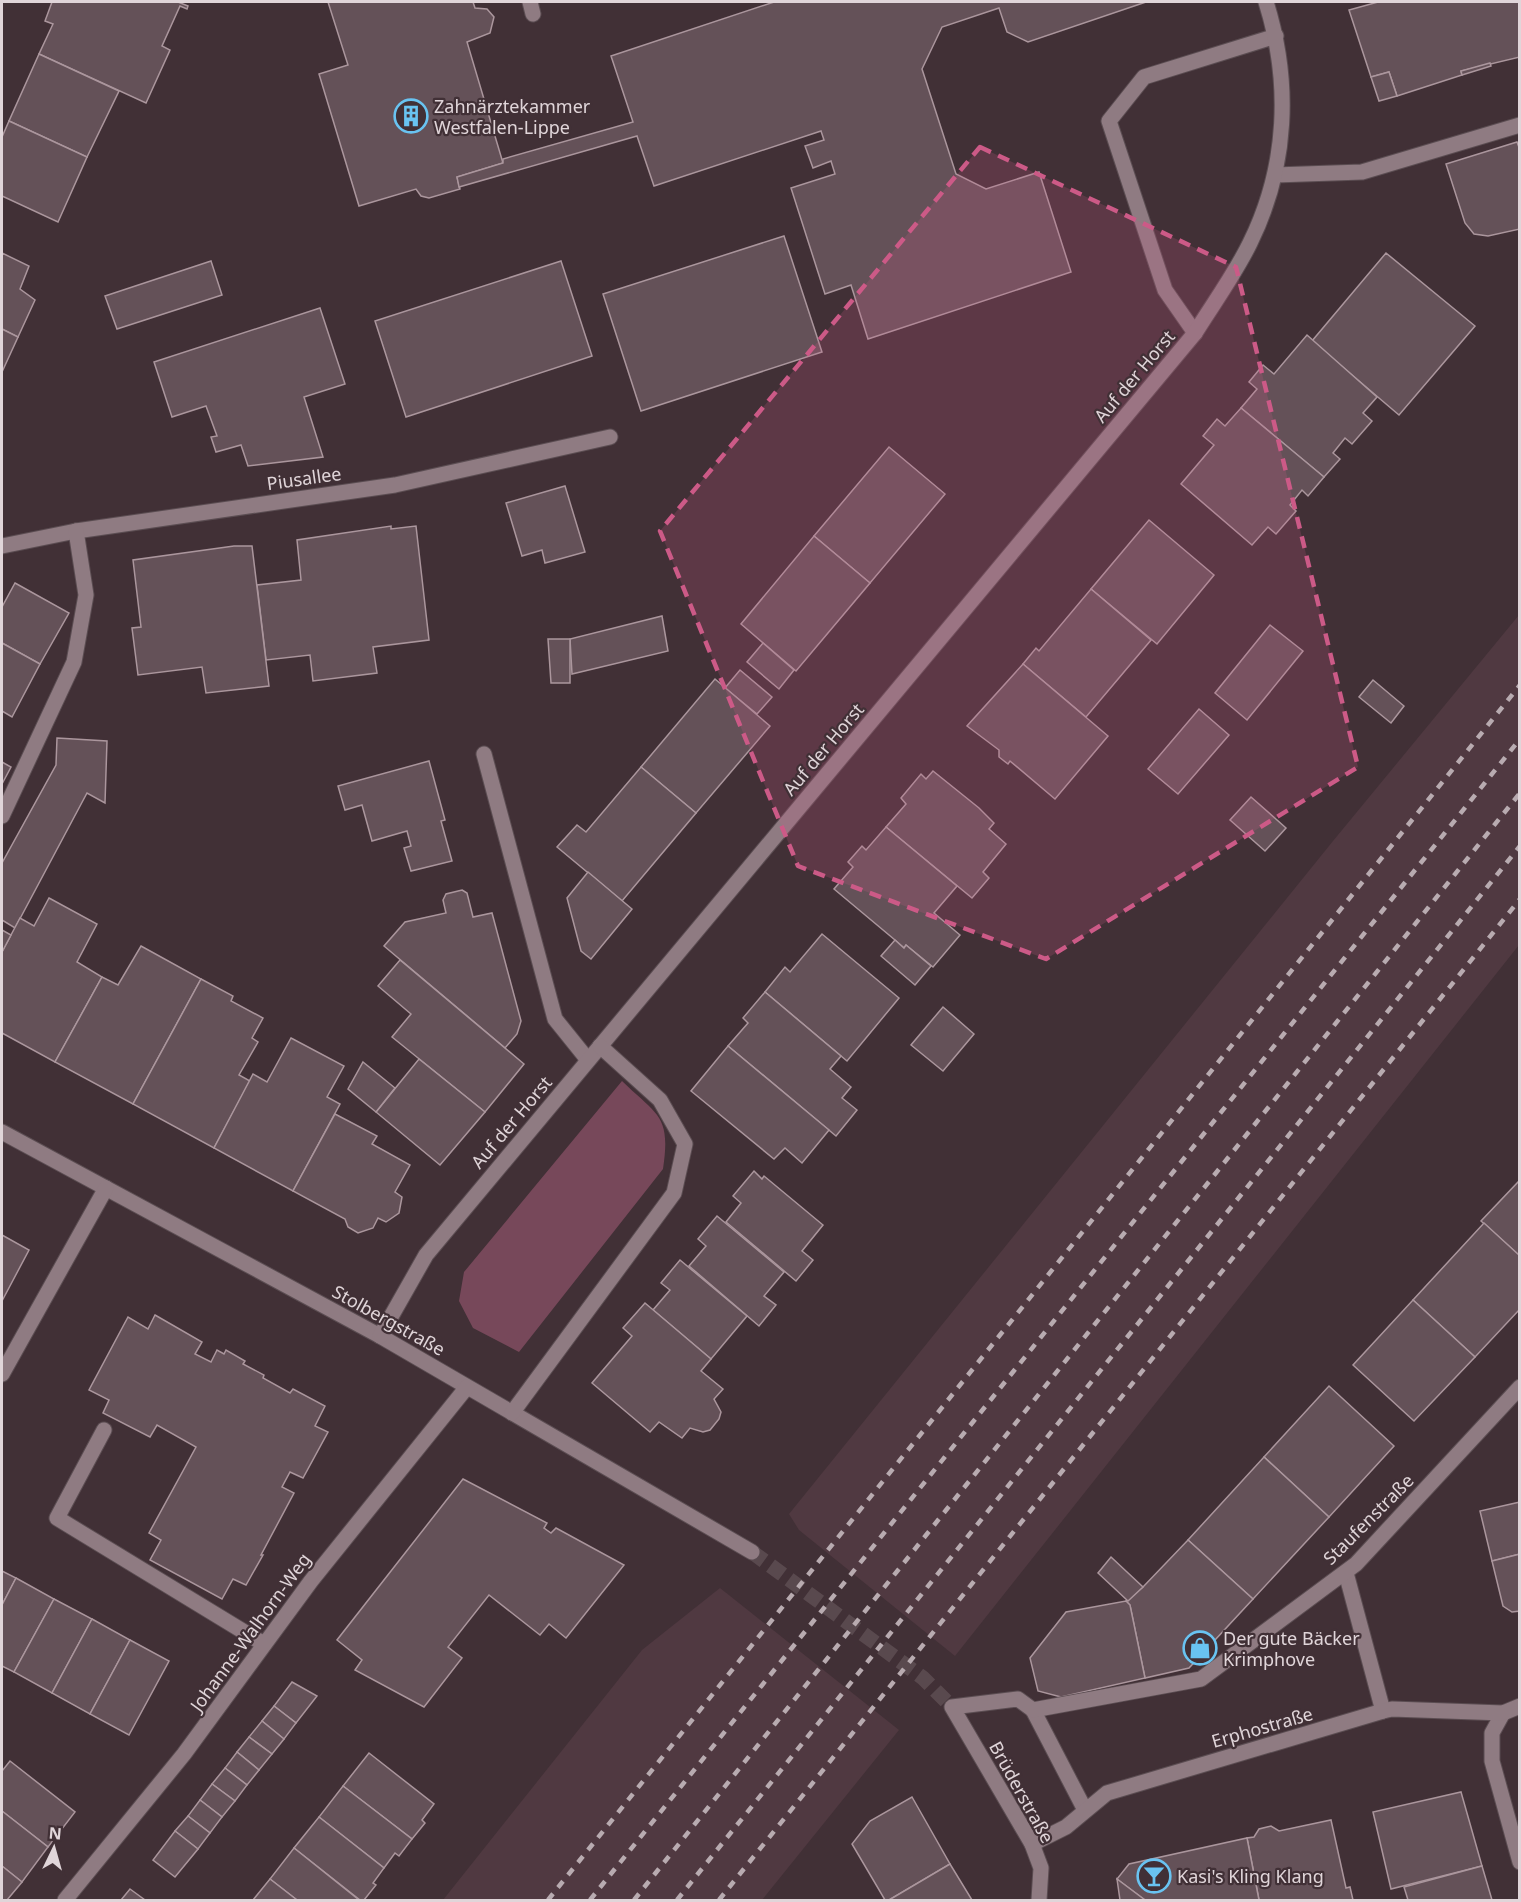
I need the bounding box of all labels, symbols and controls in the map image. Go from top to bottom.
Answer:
place label: Zahnärztekammer Westfalen-Lippe [434,94,591,139]
building icon: Zahnärztekammer Westfalen-Lippe [393,98,429,134]
street label: Auf der Horst [1088,324,1180,427]
street label: Piusallee [265,461,343,495]
street label: Auf der Horst [777,697,869,800]
street label: Auf der Horst [465,1070,557,1173]
street label: Stolbergstraße [328,1279,450,1361]
street label: Staufenstraße [1317,1468,1419,1570]
street label: Johanne-Walhorn-Weg [183,1548,316,1718]
place label: Der gute Bäcker Krimphove [1223,1626,1360,1671]
shop icon: Der gute Bäcker Krimphove [1182,1630,1218,1666]
street label: Erphostraße [1209,1701,1315,1753]
street label: Brüderstraße [984,1737,1060,1847]
north arrow [24,1818,84,1878]
text: N [48,1822,63,1845]
bar icon: Kasi's Kling Klang [1136,1858,1172,1894]
place label: Kasi's Kling Klang [1177,1864,1324,1888]

